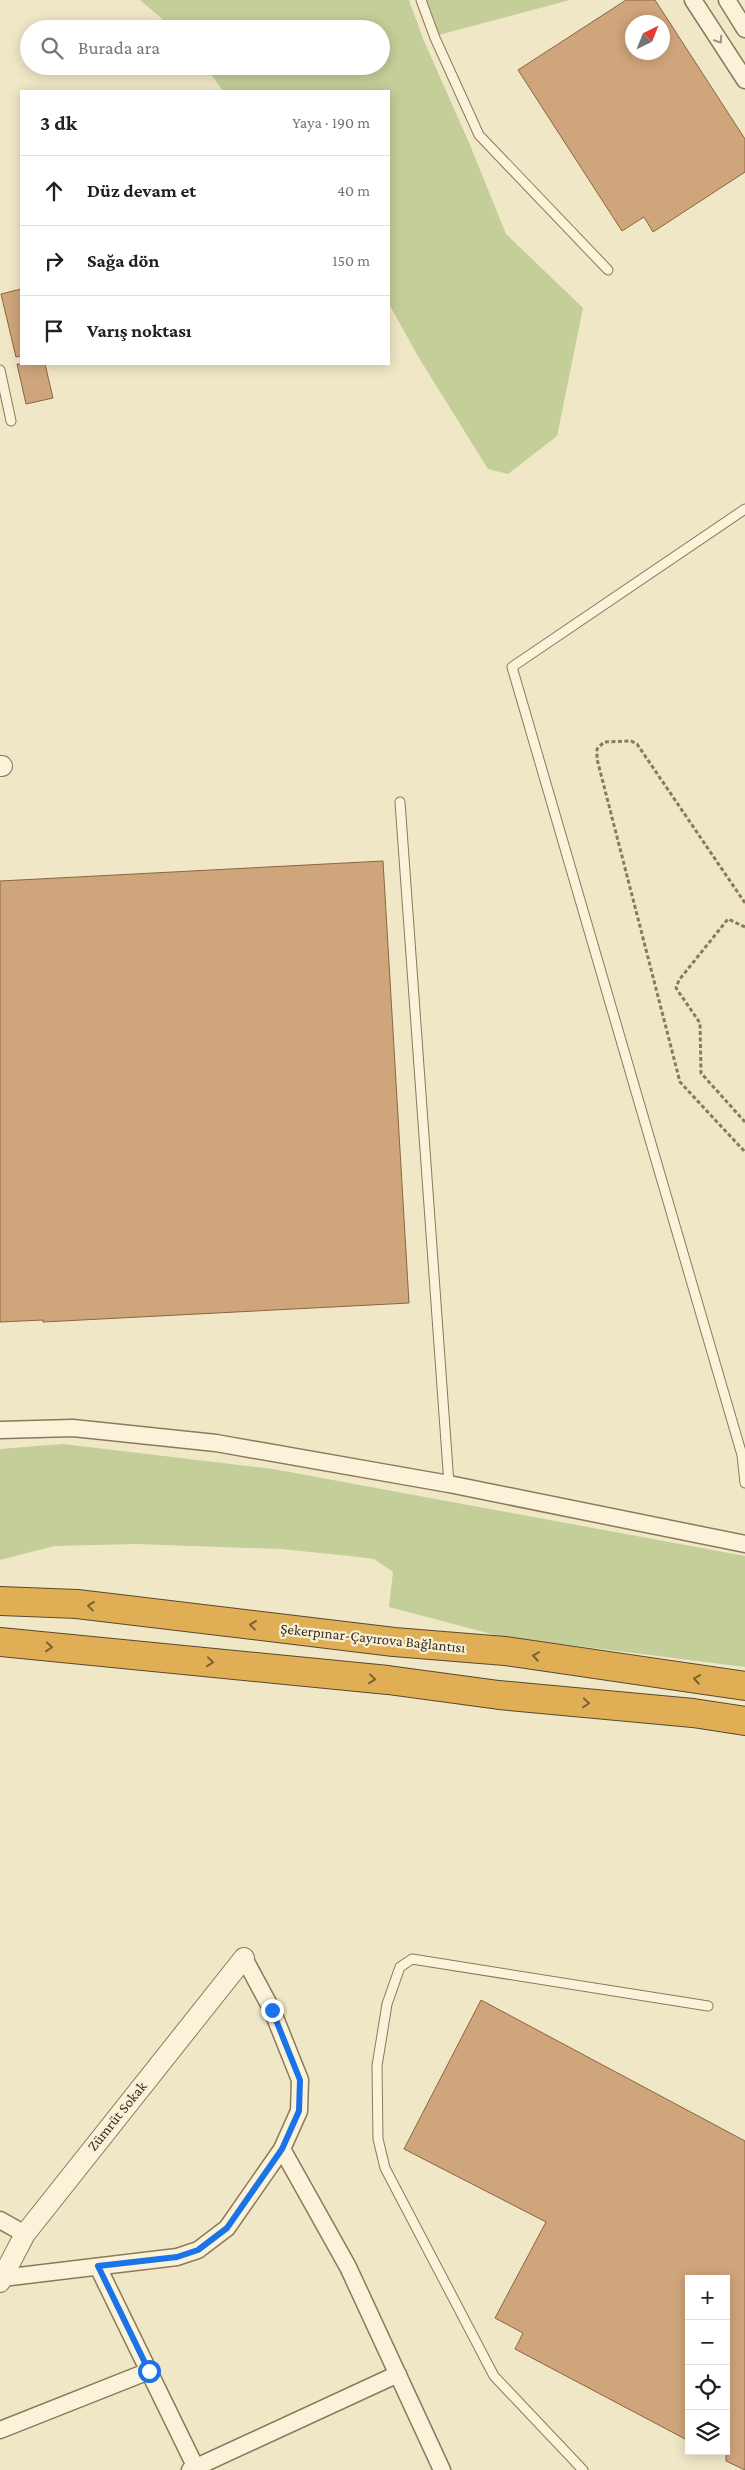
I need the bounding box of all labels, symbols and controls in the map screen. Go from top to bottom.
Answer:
north arrow [625,15,670,60]
search box [20,20,390,75]
icon: search [38,34,66,62]
one-way arrow [713,34,722,44]
text: Burada ara [78,37,160,58]
text: 3 dk [40,111,77,135]
text: Yaya · 190 m [292,114,370,131]
icon: ahead [40,177,68,205]
text: Düz devam et [87,180,196,201]
text: 40 m [337,182,370,199]
icon: right [40,247,68,275]
text: Sağa dön [87,250,159,271]
text: 150 m [332,252,370,269]
icon: arrive [40,317,68,345]
text: Varış noktası [87,320,192,341]
one-way arrow [87,1601,95,1612]
one-way arrow [248,1620,256,1631]
street label: Şekerpınar-Çayırova Bağlantısı [280,1620,466,1657]
one-way arrow [45,1641,53,1652]
one-way arrow [532,1651,540,1662]
one-way arrow [207,1656,215,1667]
one-way arrow [368,1673,376,1684]
one-way arrow [692,1674,701,1684]
one-way arrow [582,1697,590,1708]
route end [261,1999,284,2022]
street label: Zümrüt Sokak [84,2078,150,2154]
map controls [685,2275,730,2455]
button: + [685,2275,730,2320]
button: − [685,2320,730,2365]
route start [138,2360,161,2383]
button: locate [685,2365,730,2410]
button: layers [685,2410,730,2455]

